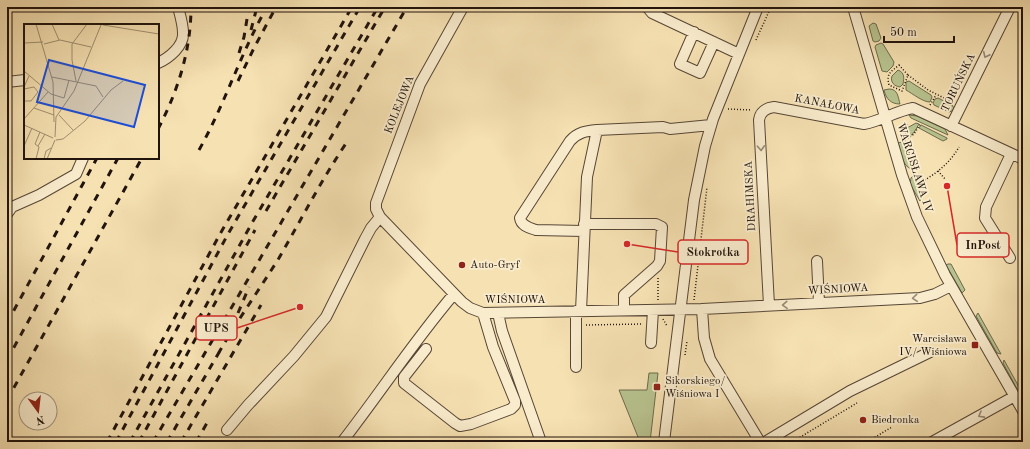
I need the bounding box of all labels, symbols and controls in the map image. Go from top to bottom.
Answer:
scale bar [884,18,954,44]
inset map [24,24,159,159]
text: 50 m [890,26,917,39]
one-way arrow [983,50,991,58]
street label: TORUŃSKA [938,51,978,114]
street label: KOLEJOWA [383,74,417,136]
street label: KANAŁOWA [793,93,861,117]
street label: WARCISŁAWA IV [894,122,934,215]
one-way arrow [756,145,765,151]
street label: DRAHIMSKA [744,160,758,232]
callout: InPost [957,233,1009,257]
callout: Stokrotka [678,240,748,264]
text: InPost [965,240,1001,252]
text: Stokrotka [686,247,740,259]
marker: Auto-Gryf [457,260,467,270]
place label: Auto-Gryf [470,260,520,271]
street label: WIŚNIOWA [807,281,869,297]
street label: WIŚNIOWA [484,293,546,306]
one-way arrow [912,293,918,302]
one-way arrow [782,300,788,309]
callout: UPS [196,316,237,340]
text: UPS [203,323,229,335]
place label: Warcisława IV/ Wiśniowa [899,334,968,358]
marker: Warcisława IV/ Wiśniowa [970,340,980,350]
place label: Sikorskiego/ Wiśniowa I [665,376,725,400]
marker: Sikorskiego/ Wiśniowa I [652,382,662,392]
north arrow [18,391,58,431]
one-way arrow [978,410,985,418]
text: N [34,413,46,426]
marker: Biedronka [858,415,868,425]
place label: Biedronka [871,415,920,426]

